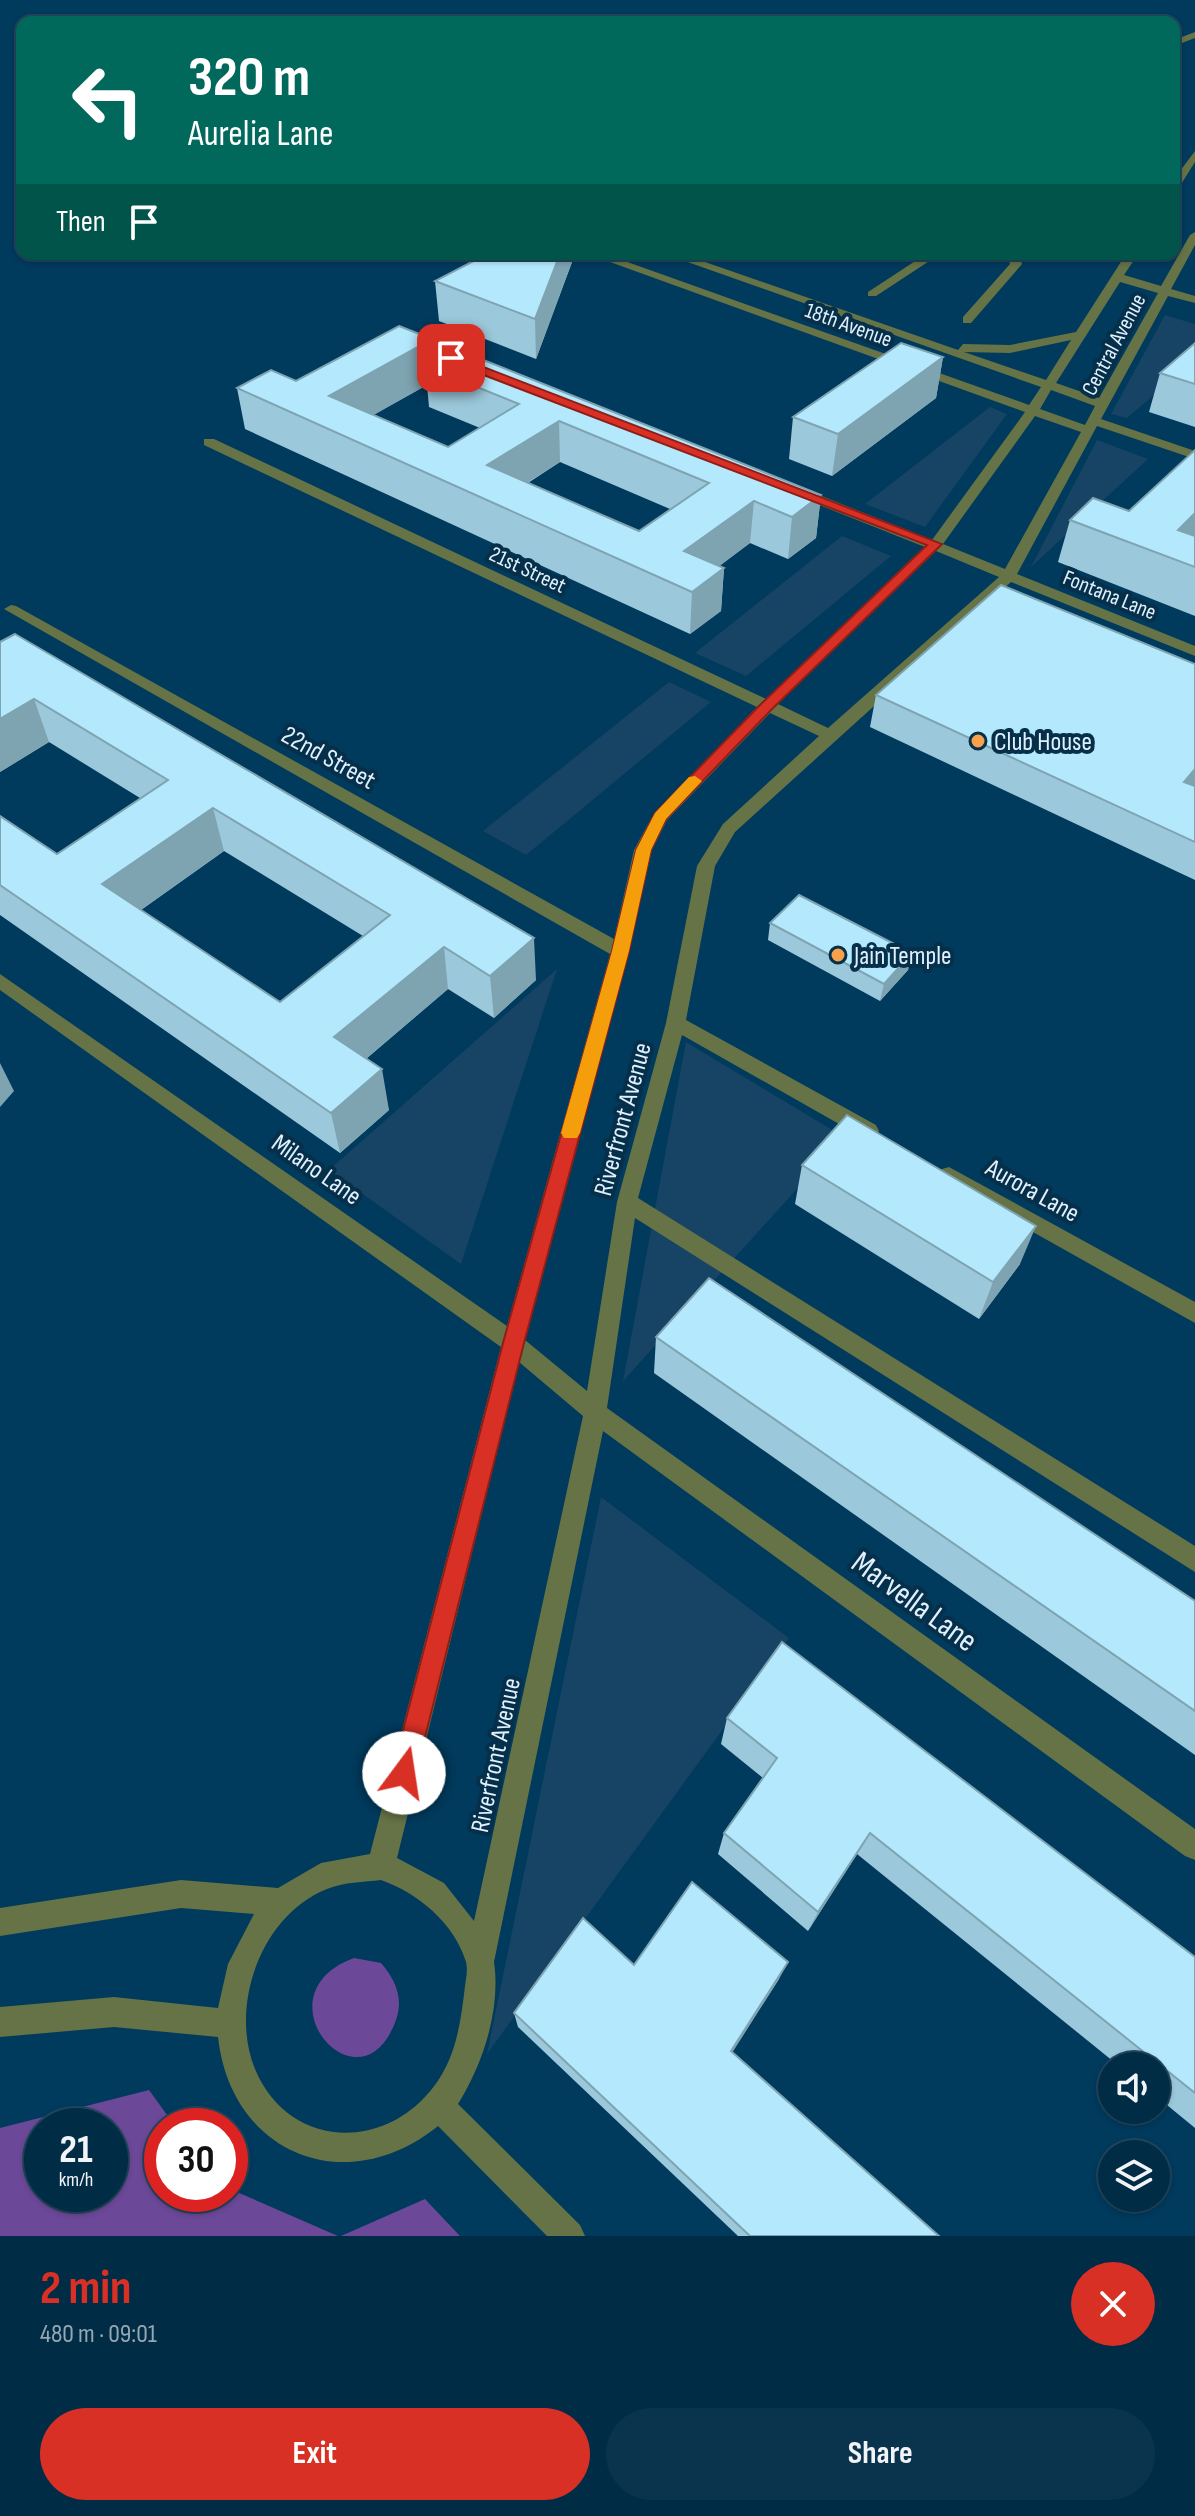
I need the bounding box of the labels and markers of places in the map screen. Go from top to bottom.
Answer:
pin [417,324,485,392]
place label: Club House [994,727,1092,758]
marker: Club House [969,732,987,750]
place label: Jain Temple [853,941,951,972]
marker: Jain Temple [829,946,847,964]

